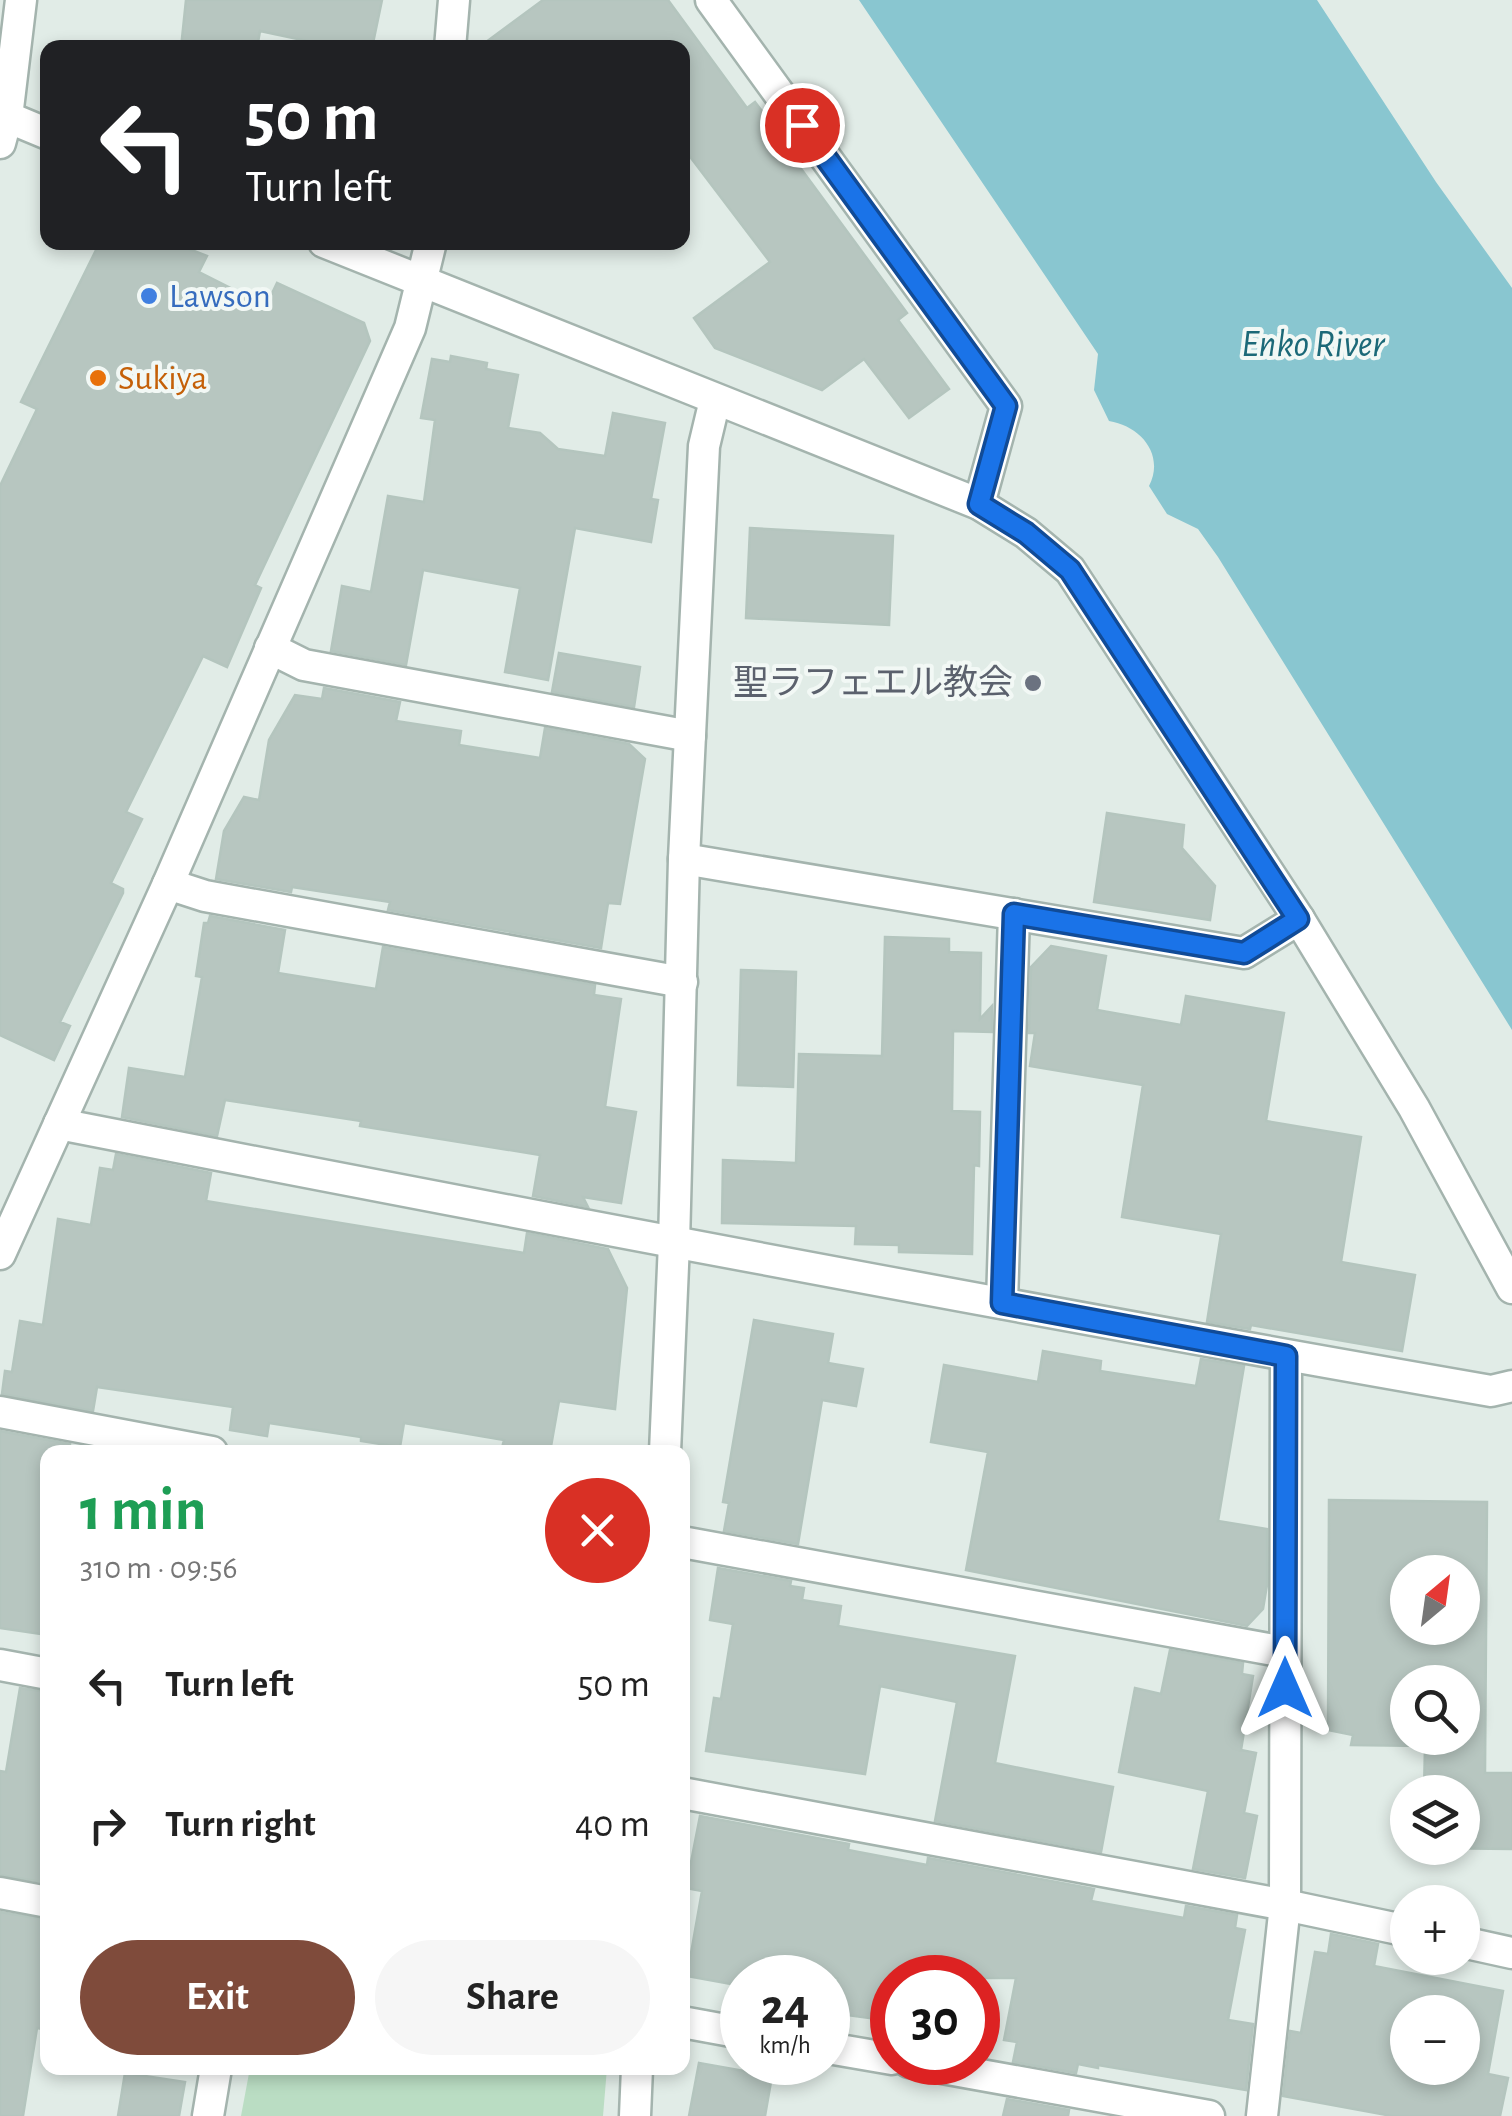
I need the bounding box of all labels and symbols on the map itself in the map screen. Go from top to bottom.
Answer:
pin [760,83,845,168]
place label: Lawson [169,279,271,314]
marker: Lawson [138,285,160,307]
water label: Enko River [1241,326,1386,364]
place label: Sukiya [118,361,207,396]
marker: Sukiya [87,367,109,389]
place label: 聖ラフェエル教会 [733,664,1013,701]
marker: 聖ラフェエル教会 [1022,672,1044,694]
north arrow [1390,1555,1480,1645]
position arrow [1233,1636,1337,1740]
speed limit sign: 30 [870,1955,1000,2085]

